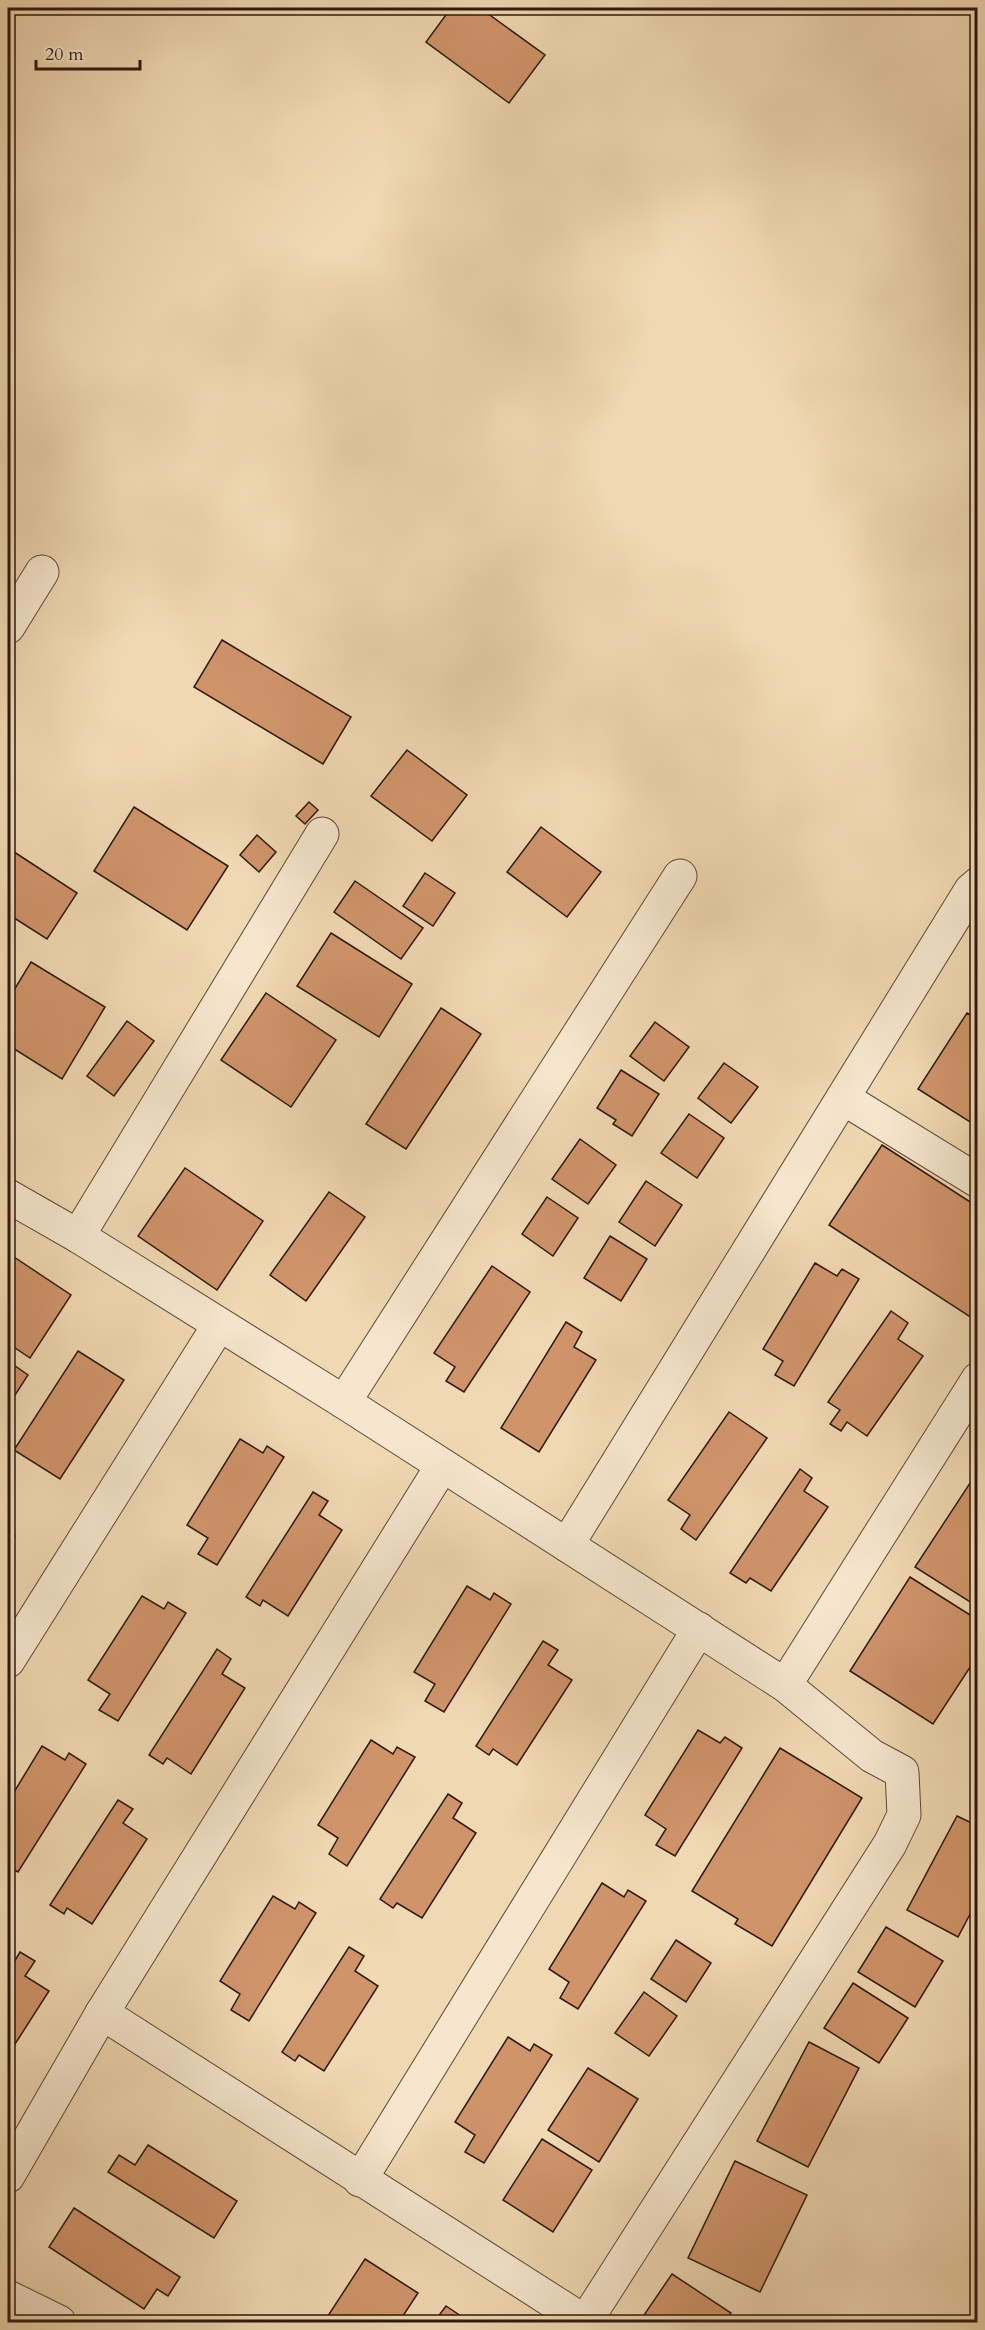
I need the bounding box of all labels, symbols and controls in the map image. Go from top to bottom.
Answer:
scale bar [36,33,140,71]
text: 20 m [45,42,84,67]

